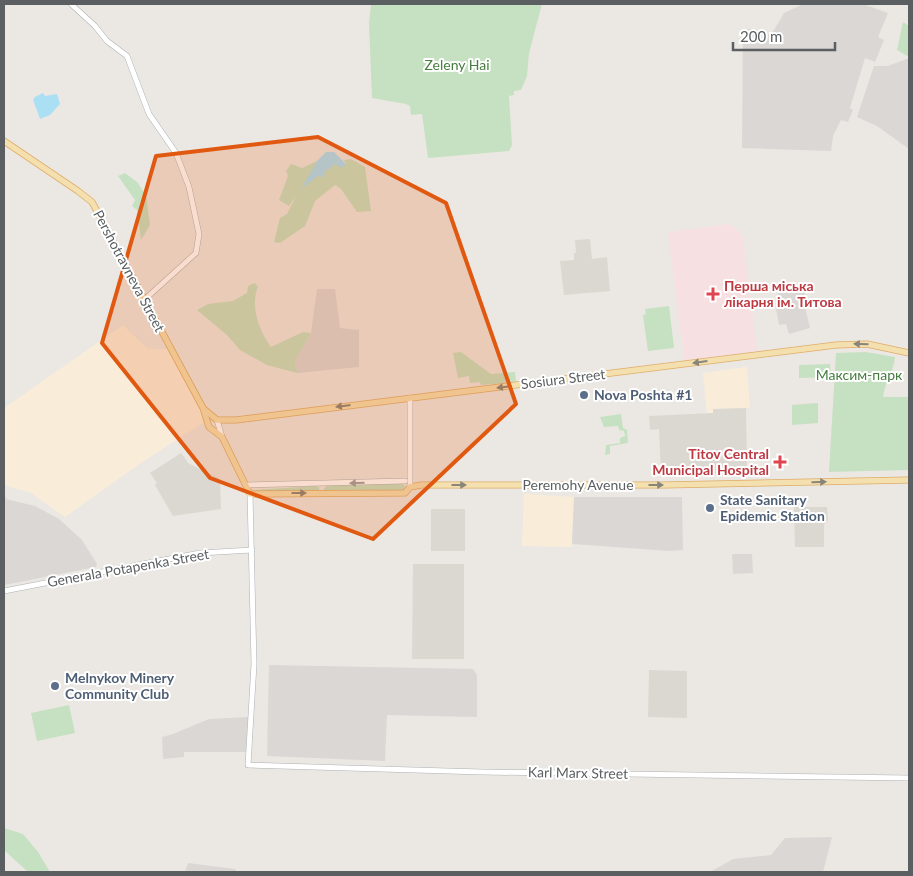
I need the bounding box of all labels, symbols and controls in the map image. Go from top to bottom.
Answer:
scale bar [733,20,836,52]
text: 200 m [740,27,782,45]
park label: Zeleny Hai [424,56,490,73]
street label: Pershotravneva Street [90,207,169,335]
place label: Перша міська лікарня ім. Титова [724,277,842,310]
marker: Перша міська лікарня ім. Титова [706,287,720,301]
one-way arrow [853,340,869,348]
one-way arrow [692,358,708,366]
street label: Sosiura Street [520,365,606,392]
park label: Максим-парк [816,366,903,383]
one-way arrow [496,383,512,391]
place label: Nova Poshta #1 [594,386,692,403]
marker: Nova Poshta #1 [578,389,590,401]
one-way arrow [334,402,350,410]
place label: Titov Central Municipal Hospital [652,445,769,478]
marker: Titov Central Municipal Hospital [773,455,787,469]
street label: Peremohy Avenue [522,476,634,493]
one-way arrow [811,478,827,486]
one-way arrow [348,479,364,487]
one-way arrow [451,481,467,489]
one-way arrow [649,481,665,489]
one-way arrow [291,489,307,497]
place label: State Sanitary Epidemic Station [720,491,825,524]
marker: State Sanitary Epidemic Station [704,502,716,514]
street label: Generala Potapenka Street [46,545,210,590]
place label: Melnykov Minery Community Club [65,669,175,702]
marker: Melnykov Minery Community Club [49,680,61,692]
street label: Karl Marx Street [528,763,628,782]

